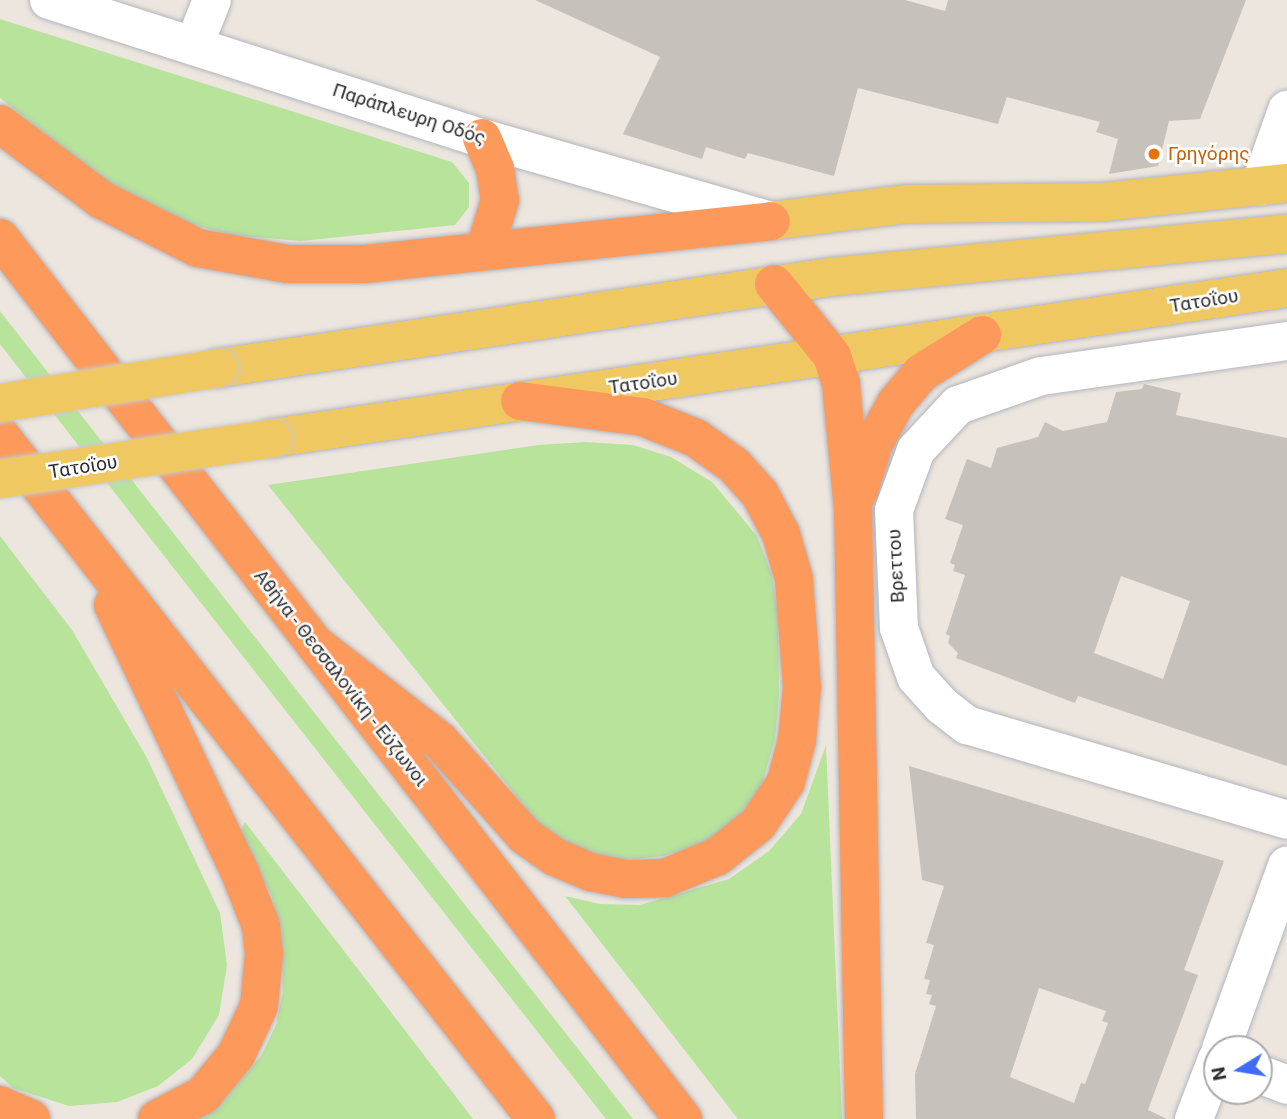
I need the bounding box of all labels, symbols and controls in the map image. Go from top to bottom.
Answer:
street label: Παράπλευρη Οδός [330,79,488,149]
place label: Γρηγόρης [1168,143,1249,165]
marker: Γρηγόρης [1146,146,1162,162]
street label: Τατοΐου [1168,284,1240,318]
street label: Τατοΐου [607,367,679,399]
street label: Τατοΐου [47,450,119,484]
street label: Βρεττου [883,529,909,603]
street label: Αθήνα - Θεσσαλονίκη - Εύζωνοι [249,565,433,791]
north arrow [1203,1035,1273,1105]
text: N [1206,1065,1231,1082]

